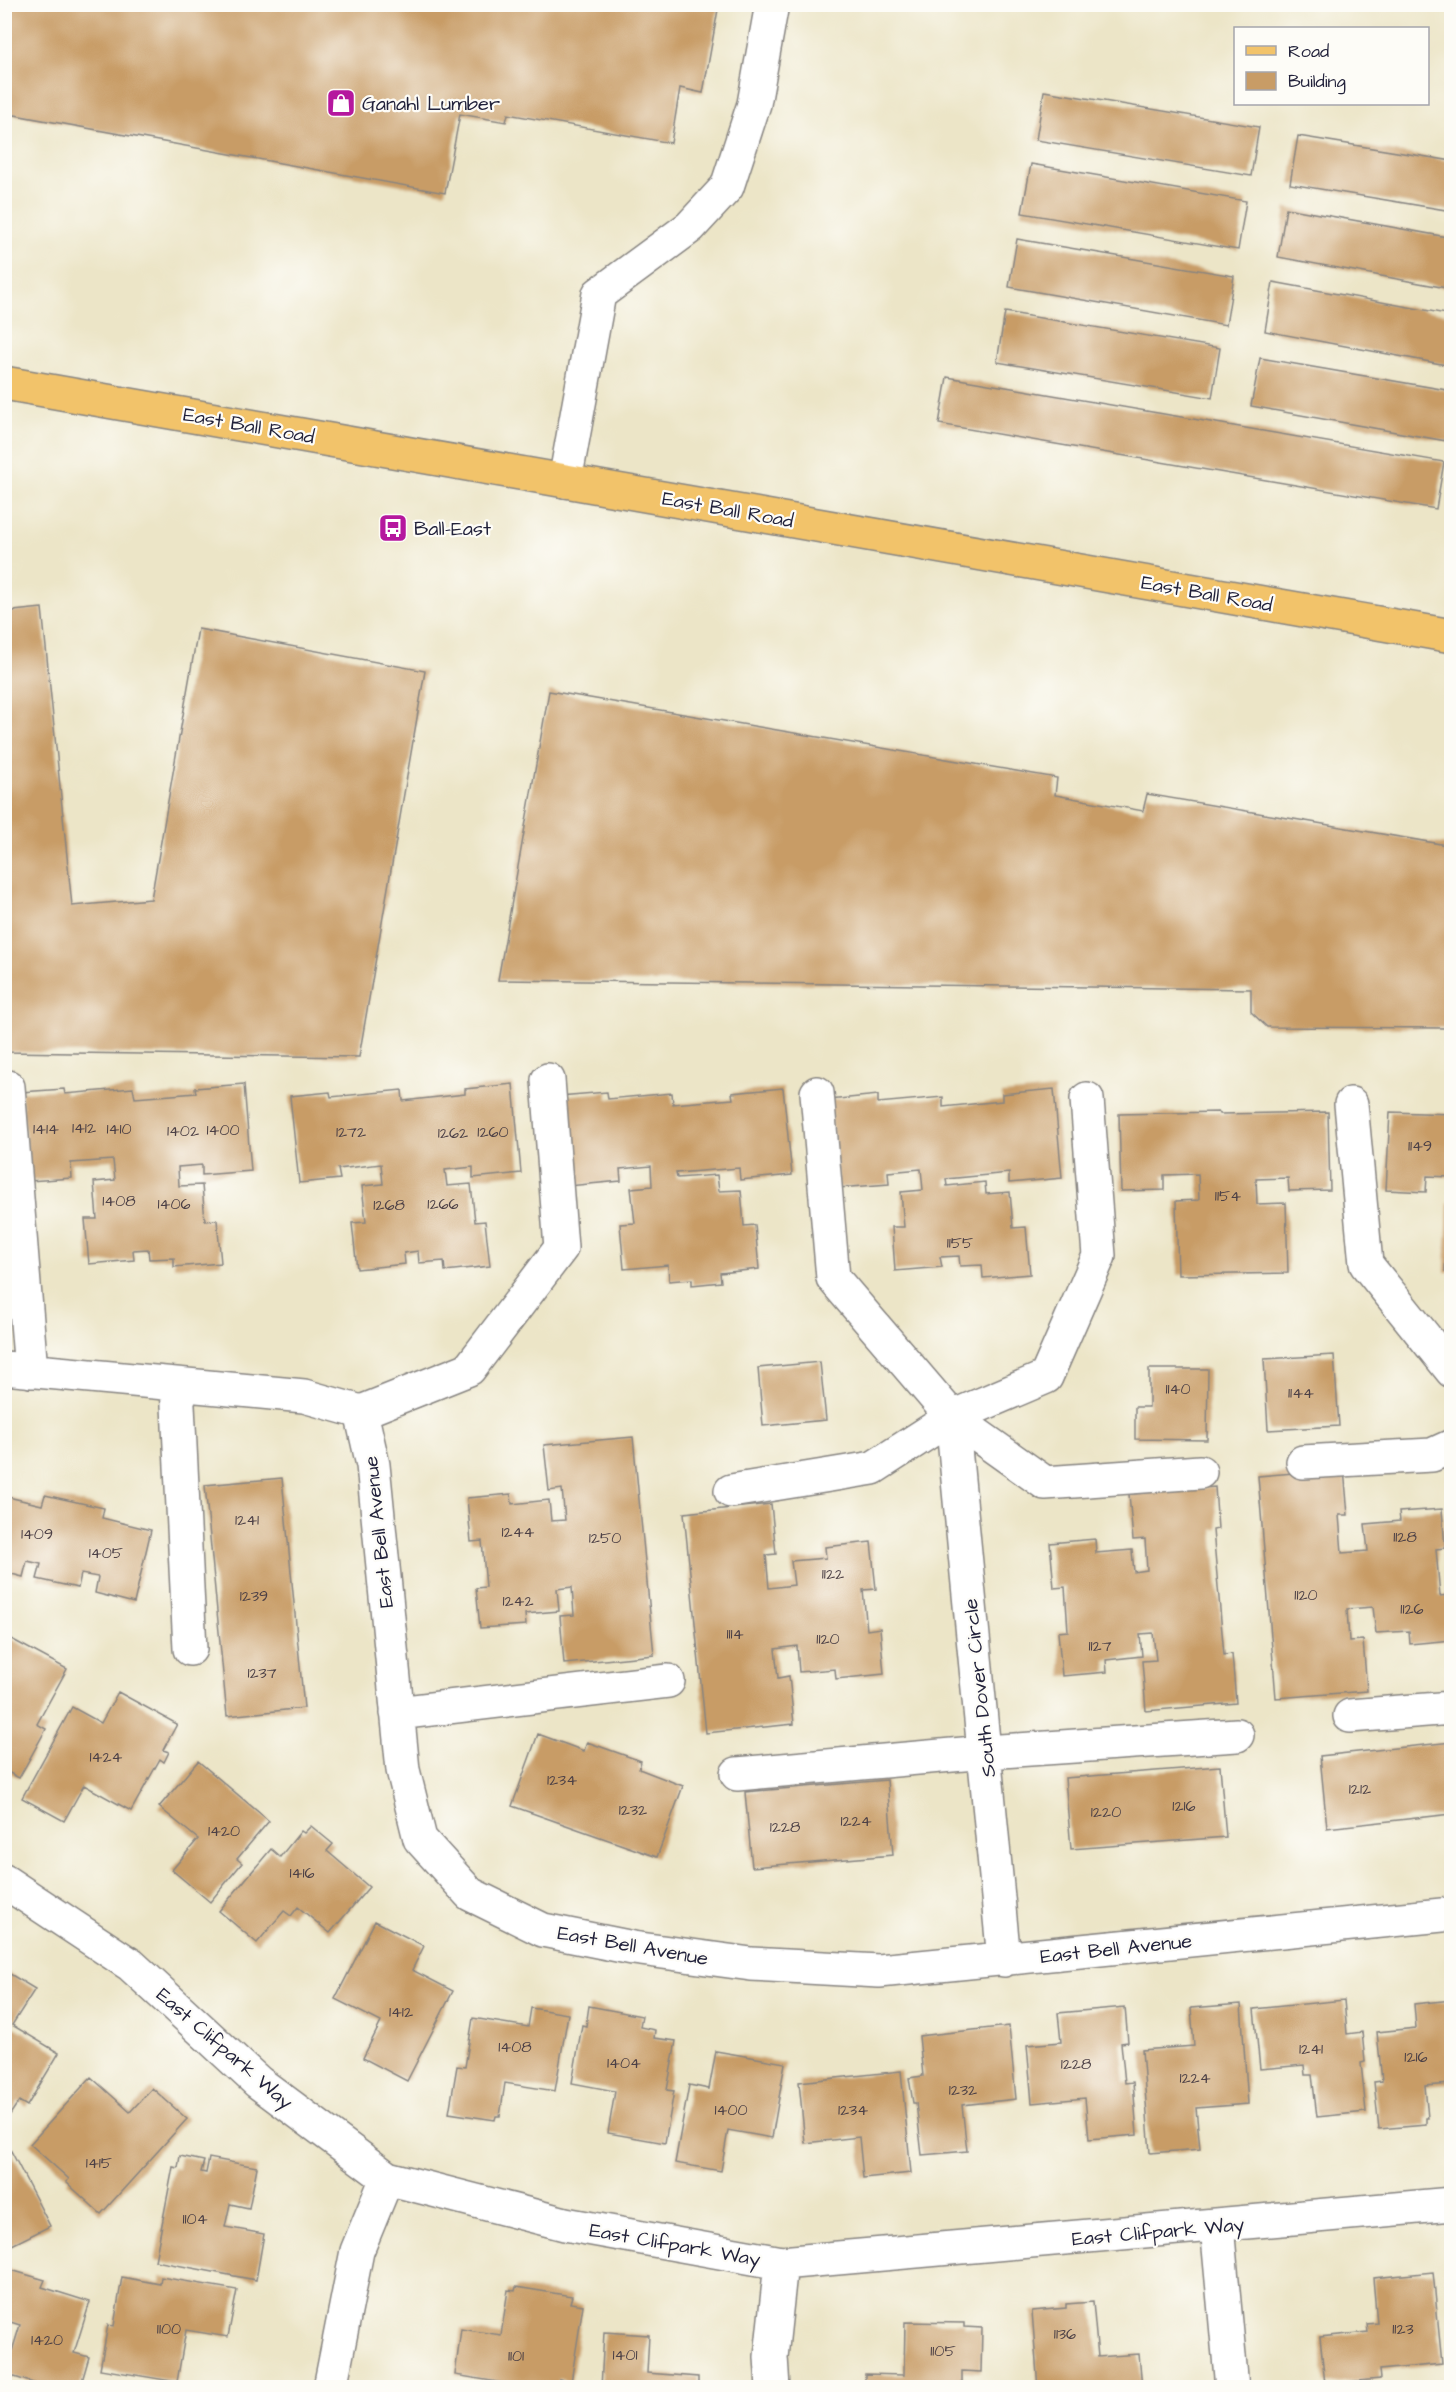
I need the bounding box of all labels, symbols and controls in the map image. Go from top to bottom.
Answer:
legend [1234,27,1429,105]
text: Road [1288,39,1329,64]
text: Building [1288,69,1346,95]
shop icon: Ganahl Lumber [325,87,357,119]
place label: Ganahl Lumber [362,90,500,118]
street label: East Ball Road [181,401,317,451]
street label: East Ball Road [660,485,796,535]
bus stop icon: Ball-East [377,512,409,544]
place label: Ball-East [414,515,491,543]
street label: East Ball Road [1139,569,1275,619]
house number: 1412 [72,1117,96,1139]
house number: 1414 [33,1118,59,1140]
house number: 1410 [106,1118,132,1140]
house number: 1400 [206,1119,240,1141]
house number: 1402 [167,1120,199,1142]
house number: 1272 [336,1121,366,1143]
house number: 1260 [477,1121,509,1143]
house number: 1262 [438,1122,468,1144]
house number: 1149 [1408,1135,1432,1157]
house number: 1154 [1215,1185,1241,1207]
house number: 1408 [102,1190,136,1212]
house number: 1406 [157,1193,191,1215]
house number: 1266 [427,1193,459,1215]
house number: 1268 [373,1194,405,1216]
house number: 1155 [947,1232,974,1254]
house number: 1140 [1165,1378,1191,1400]
house number: 1144 [1288,1382,1314,1404]
street label: East Bell Avenue [357,1454,401,1609]
house number: 1241 [235,1509,259,1531]
house number: 1244 [502,1521,535,1543]
house number: 1409 [21,1523,53,1545]
house number: 1128 [1393,1526,1417,1548]
house number: 1250 [589,1527,621,1549]
house number: 1405 [89,1542,124,1564]
house number: 1122 [822,1563,844,1585]
house number: 1120 [1294,1584,1318,1606]
house number: 1239 [240,1585,268,1607]
house number: 1242 [502,1590,534,1612]
street label: South Dover Circle [957,1597,1003,1779]
house number: 1126 [1400,1598,1424,1620]
house number: 1114 [726,1623,744,1645]
house number: 1120 [816,1628,840,1650]
house number: 1127 [1088,1635,1112,1657]
house number: 1237 [247,1662,277,1684]
house number: 1424 [90,1746,123,1768]
house number: 1234 [547,1769,577,1791]
house number: 1212 [1349,1778,1371,1800]
house number: 1216 [1172,1795,1196,1817]
house number: 1232 [619,1799,647,1821]
house number: 1220 [1091,1801,1121,1823]
house number: 1224 [840,1810,872,1832]
house number: 1228 [770,1816,800,1838]
house number: 1420 [208,1820,240,1842]
house number: 1416 [289,1862,315,1884]
street label: East Bell Avenue [555,1919,711,1973]
street label: East Bell Avenue [1039,1927,1194,1971]
street label: East Clifpark Way [149,1981,299,2117]
house number: 1412 [389,2001,413,2023]
house number: 1408 [498,2036,532,2058]
house number: 1241 [1299,2038,1323,2060]
house number: 1216 [1404,2046,1428,2068]
house number: 1404 [607,2052,641,2074]
house number: 1228 [1061,2053,1091,2075]
house number: 1224 [1179,2067,1211,2089]
house number: 1232 [949,2079,977,2101]
house number: 1400 [714,2099,748,2121]
house number: 1234 [838,2099,868,2121]
house number: 1415 [86,2152,113,2174]
house number: 1104 [182,2208,208,2230]
street label: East Clifpark Way [1071,2211,1246,2254]
street label: East Clifpark Way [587,2216,762,2275]
house number: 1100 [157,2318,181,2340]
house number: 1123 [1392,2318,1414,2340]
house number: 1136 [1054,2323,1076,2345]
house number: 1420 [31,2329,63,2351]
house number: 1105 [930,2340,956,2362]
house number: 1401 [612,2344,638,2366]
house number: 1101 [508,2345,524,2367]

